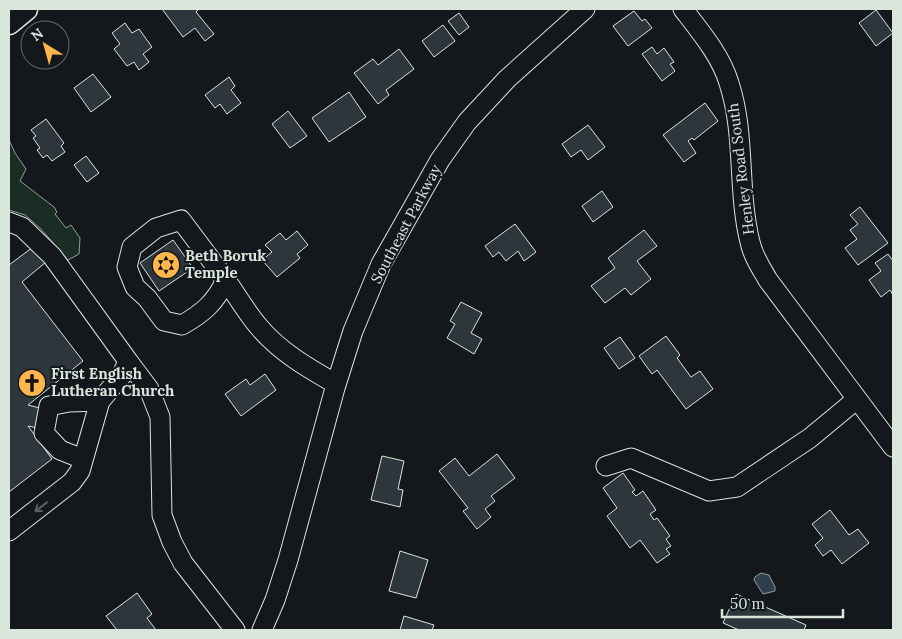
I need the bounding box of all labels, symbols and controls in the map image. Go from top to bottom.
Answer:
north arrow [20,20,70,70]
text: N [27,24,47,45]
street label: Henley Road South [723,102,758,236]
street label: Southeast Parkway [366,161,445,287]
place label: Beth Boruk Temple [185,246,266,282]
synagogue icon: Beth Boruk Temple [151,250,181,280]
place label: First English Lutheran Church [51,364,175,400]
church icon: First English Lutheran Church [17,368,47,398]
one-way arrow [34,501,47,512]
scale bar [722,586,843,618]
text: 50 m [730,594,765,613]

